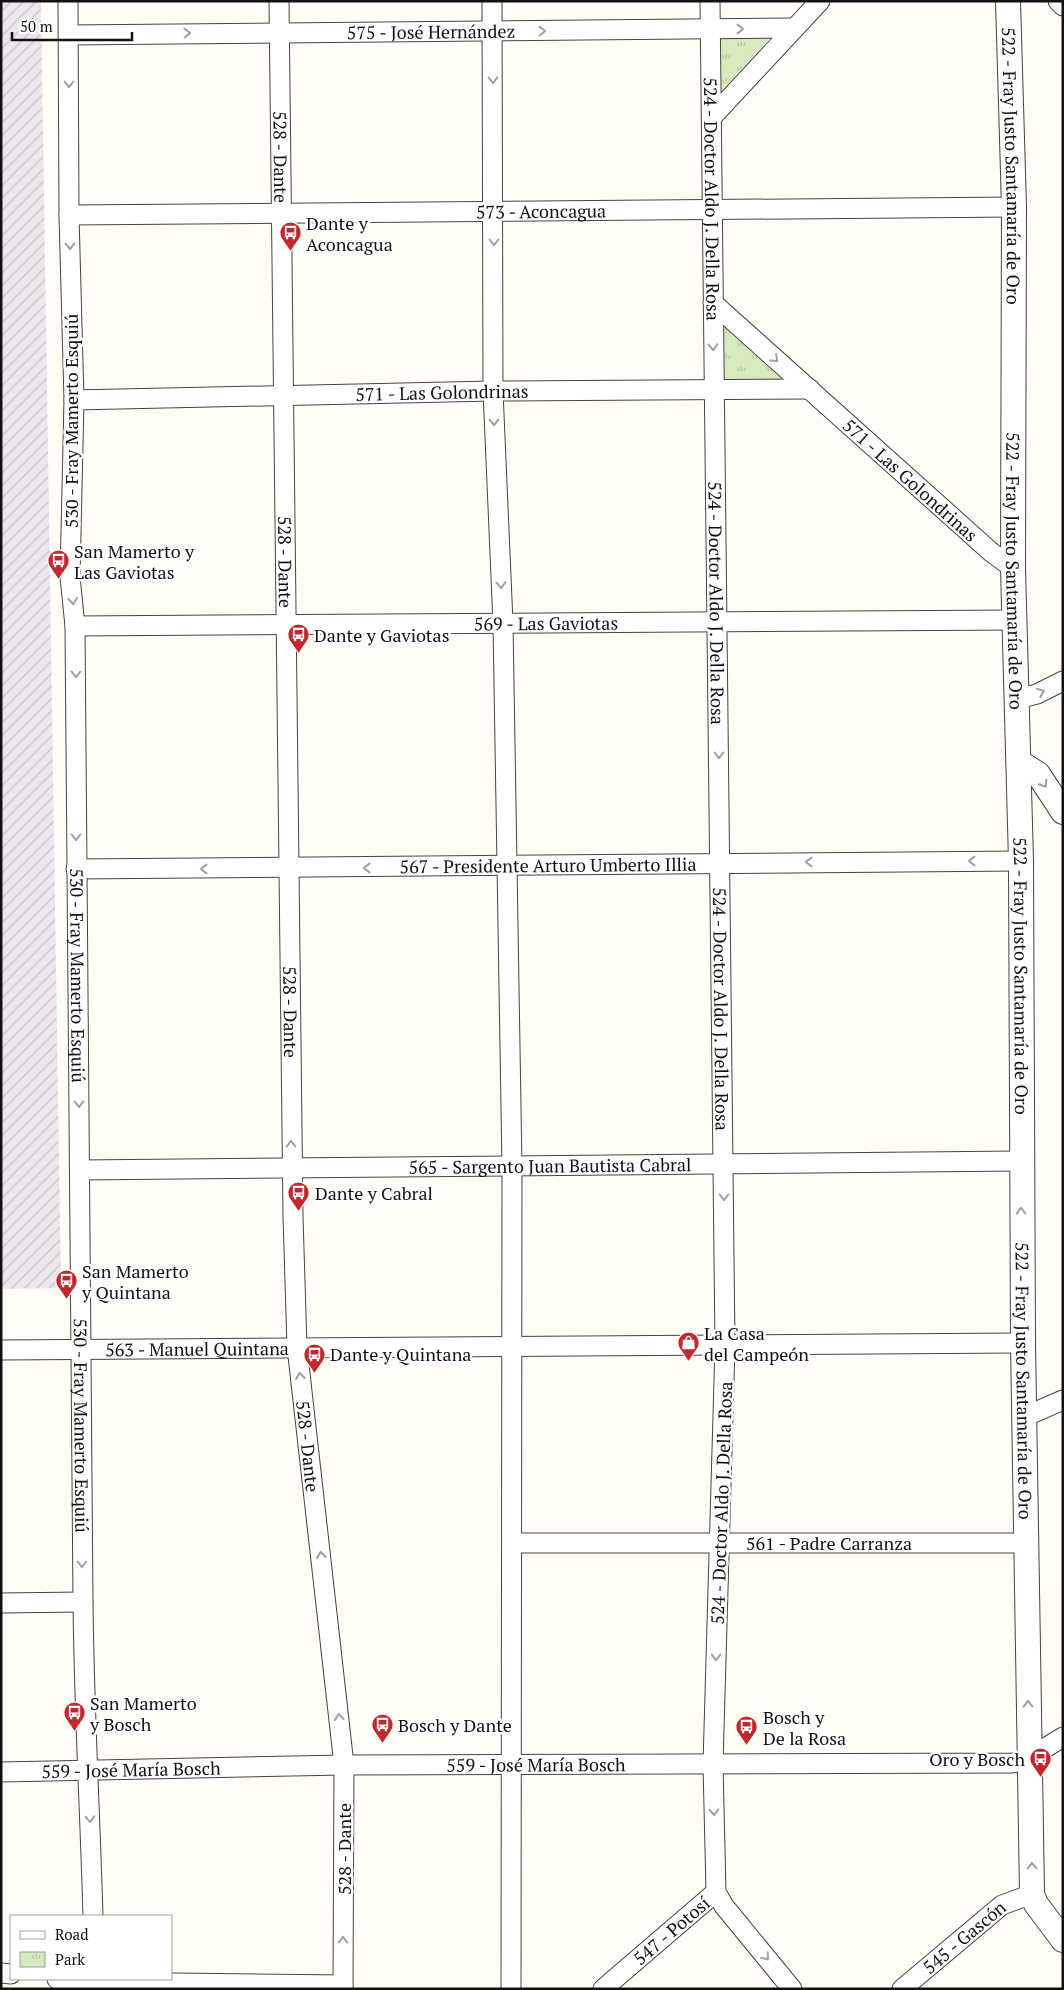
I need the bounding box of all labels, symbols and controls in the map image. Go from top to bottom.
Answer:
scale bar [12,10,132,42]
text: 50 m [20,16,53,36]
street label: 575 - José Hernández [347,19,515,44]
one-way arrow [736,24,744,34]
one-way arrow [538,26,546,36]
street label: 522 - Fray Justo Santamaría de Oro [997,27,1026,305]
one-way arrow [184,28,192,38]
one-way arrow [488,76,498,84]
street label: 524 - Doctor Aldo J. Della Rosa [699,77,726,321]
one-way arrow [64,80,74,88]
street label: 528 - Dante [268,111,293,203]
street label: 573 - Aconcagua [476,198,606,224]
place label: Dante y Aconcagua [306,211,393,256]
bus stop icon: Dante y Aconcagua [278,221,302,252]
one-way arrow [489,239,499,247]
one-way arrow [64,243,75,251]
street label: 530 - Fray Mamerto Esquiú [59,314,83,528]
one-way arrow [708,344,718,352]
one-way arrow [770,353,779,362]
street label: 571 - Las Golondrinas [355,379,529,406]
street label: 571 - Las Golondrinas [838,413,983,547]
one-way arrow [489,419,500,427]
street label: 522 - Fray Justo Santamaría de Oro [1001,432,1029,710]
street label: 524 - Doctor Aldo J. Della Rosa [703,481,730,725]
street label: 528 - Dante [273,516,298,608]
place label: San Mamerto y Las Gaviotas [74,539,195,584]
bus stop icon: San Mamerto y Las Gaviotas [46,549,70,580]
one-way arrow [496,581,507,589]
one-way arrow [67,597,78,605]
street label: 569 - Las Gaviotas [474,611,618,635]
bus stop icon: Dante y Gaviotas [286,623,310,654]
place label: Dante y Gaviotas [314,623,449,647]
one-way arrow [71,671,81,679]
one-way arrow [1036,688,1045,698]
one-way arrow [714,752,724,759]
one-way arrow [1038,778,1047,787]
one-way arrow [71,834,81,841]
street label: 522 - Fray Justo Santamaría de Oro [1008,837,1034,1115]
street label: 567 - Presidente Arturo Umberto Illia [399,852,697,878]
one-way arrow [968,856,976,866]
one-way arrow [805,857,813,867]
one-way arrow [200,863,208,874]
one-way arrow [363,863,370,873]
street label: 530 - Fray Mamerto Esquiú [65,868,91,1083]
street label: 524 - Doctor Aldo J. Della Rosa [708,887,735,1131]
street label: 528 - Dante [278,966,303,1058]
one-way arrow [74,1101,84,1109]
one-way arrow [286,1140,296,1148]
street label: 565 - Sargento Juan Bautista Cabral [408,1152,692,1179]
bus stop icon: Dante y Cabral [287,1181,311,1212]
place label: Dante y Cabral [315,1181,433,1205]
one-way arrow [719,1194,729,1202]
one-way arrow [1016,1206,1026,1214]
street label: 522 - Fray Justo Santamaría de Oro [1011,1242,1038,1520]
place label: San Mamerto y Quintana [81,1259,189,1304]
bus stop icon: San Mamerto y Quintana [54,1269,78,1300]
street label: 530 - Fray Mamerto Esquiú [69,1318,94,1533]
place label: La Casa del Campeón [704,1321,809,1366]
shop icon: La Casa del Campeón [676,1331,700,1362]
street label: 563 - Manuel Quintana [105,1336,289,1361]
bus stop icon: Dante y Quintana [302,1342,326,1373]
place label: Dante y Quintana [330,1342,471,1366]
one-way arrow [295,1372,306,1380]
street label: 524 - Doctor Aldo J. Della Rosa [705,1381,737,1625]
street label: 528 - Dante [291,1399,325,1493]
street label: 561 - Padre Carranza [746,1531,912,1555]
one-way arrow [316,1551,327,1559]
one-way arrow [77,1561,87,1569]
one-way arrow [711,1654,722,1662]
place label: San Mamerto y Bosch [89,1691,197,1736]
one-way arrow [1023,1700,1033,1708]
bus stop icon: San Mamerto y Bosch [62,1701,86,1732]
place label: Bosch y De la Rosa [763,1705,846,1750]
one-way arrow [334,1713,345,1721]
bus stop icon: Bosch y Dante [370,1713,394,1744]
place label: Bosch y Dante [398,1713,512,1737]
bus stop icon: Bosch y De la Rosa [735,1715,759,1746]
place label: Oro y Bosch [929,1747,1025,1771]
bus stop icon: Oro y Bosch [1029,1747,1053,1778]
street label: 559 - José María Bosch [446,1752,626,1777]
street label: 559 - José María Bosch [41,1756,221,1783]
street label: 528 - Dante [332,1803,356,1895]
one-way arrow [709,1809,719,1817]
one-way arrow [85,1815,95,1823]
one-way arrow [1026,1862,1037,1870]
street label: 547 - Potosí [628,1890,715,1970]
street label: 545 - Gascón [917,1895,1011,1979]
legend [10,1915,172,1980]
text: Road [55,1924,88,1944]
one-way arrow [338,1936,348,1944]
text: Park [55,1949,85,1969]
one-way arrow [761,1952,770,1961]

